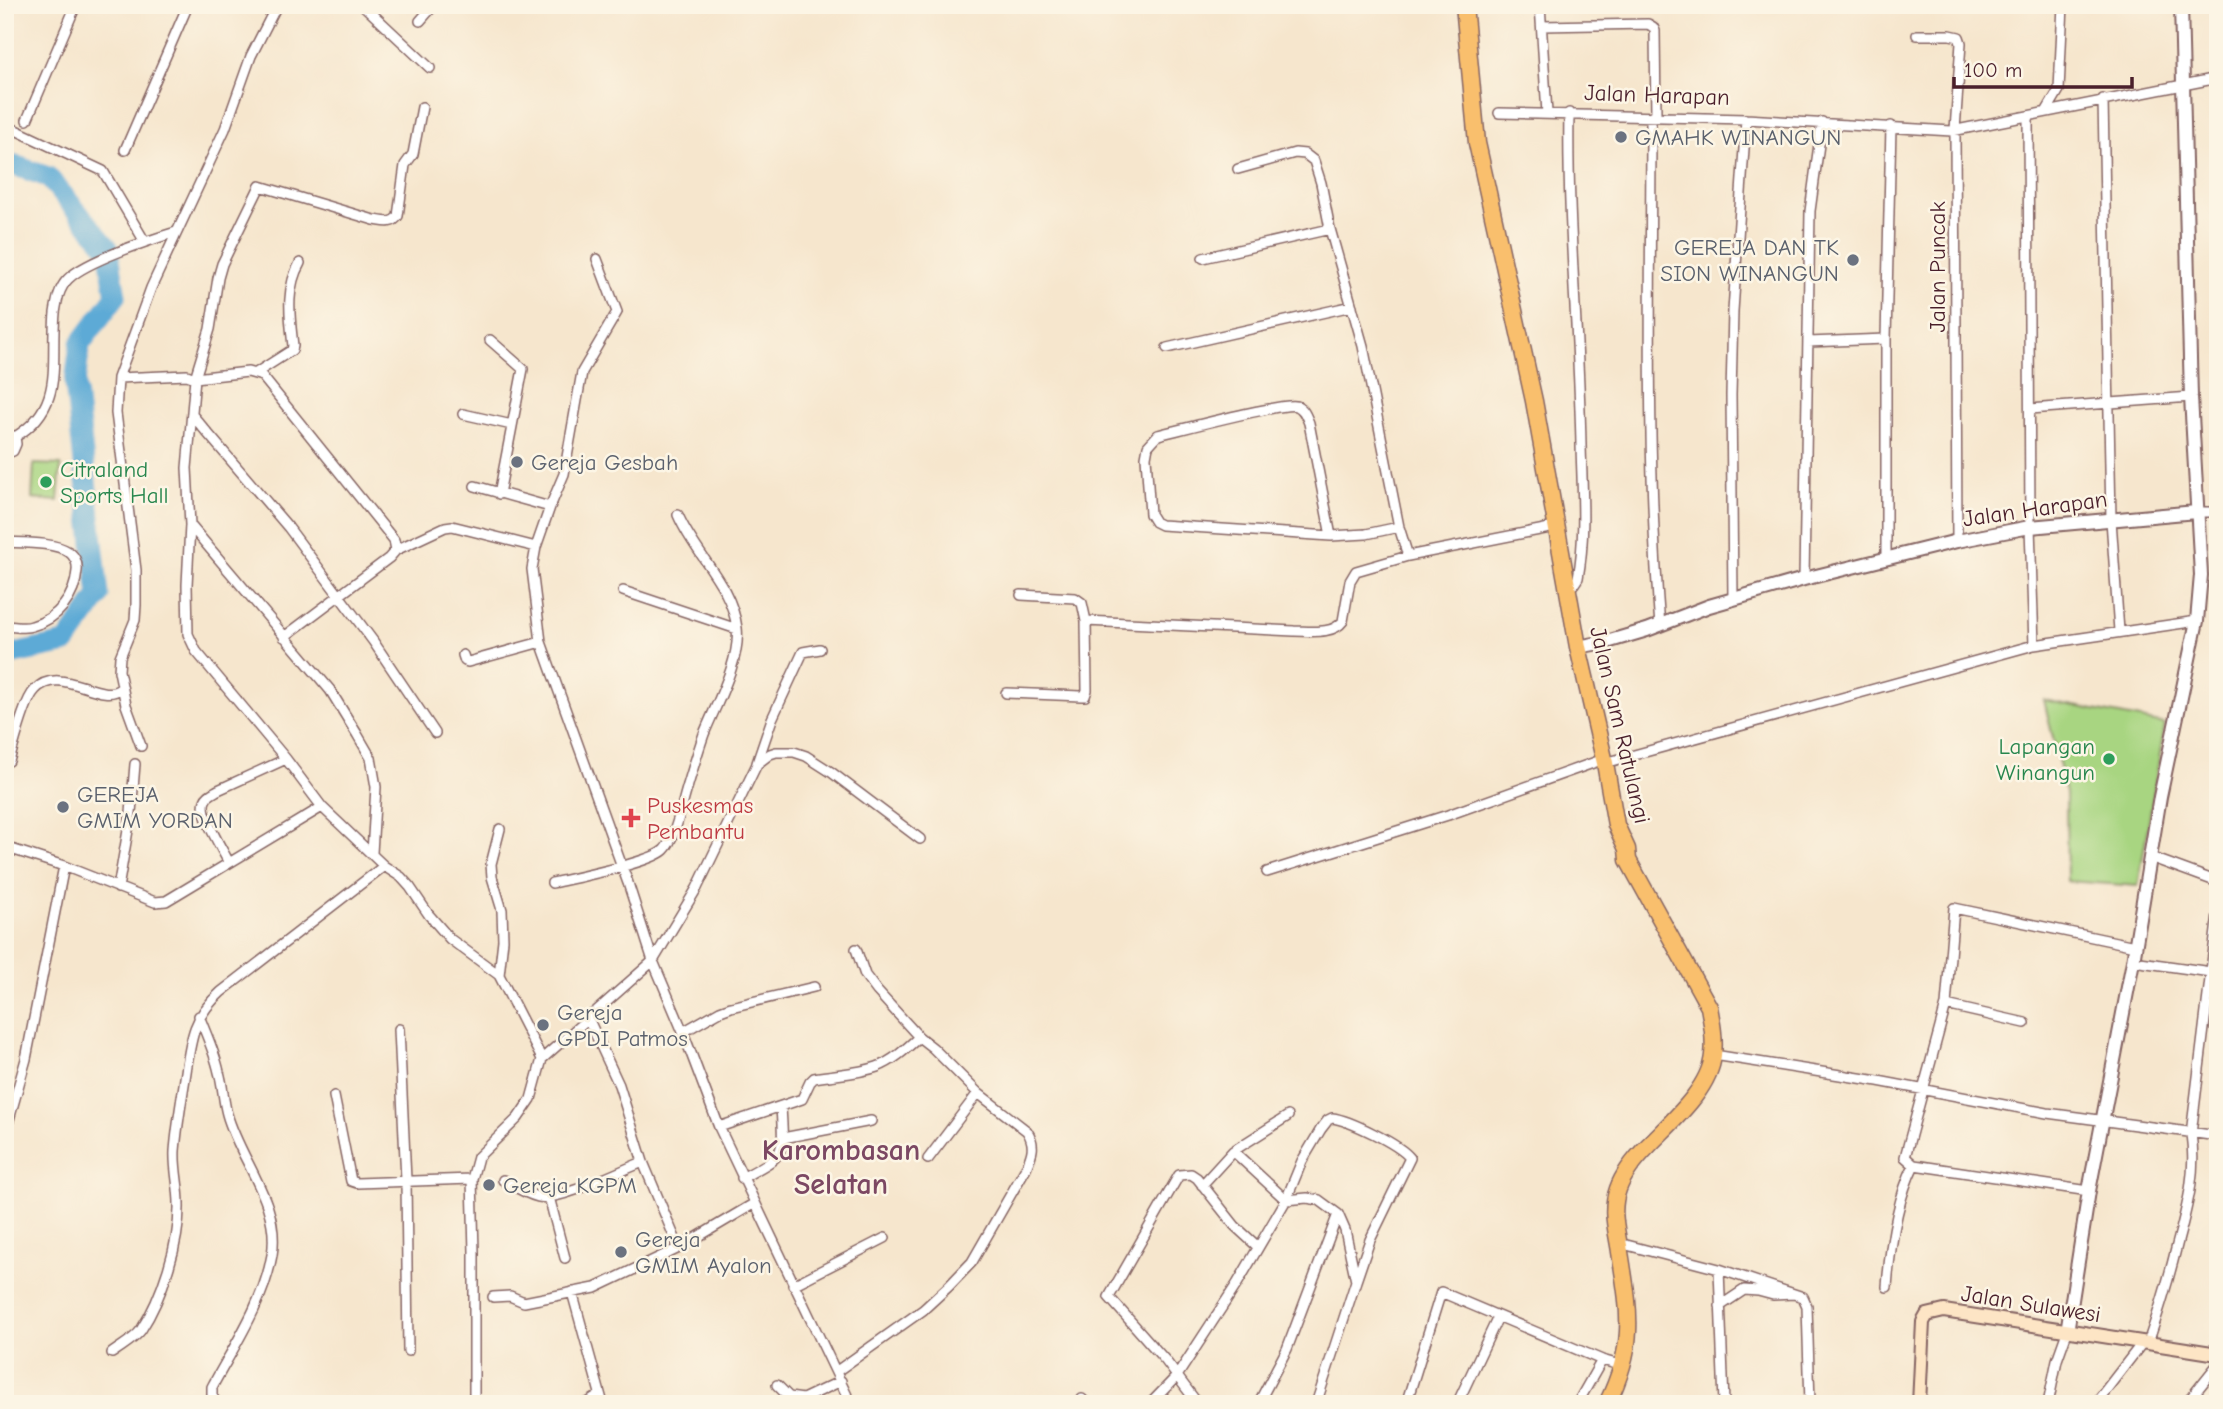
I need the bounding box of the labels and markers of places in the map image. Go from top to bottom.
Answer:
place label: GMAHK WINANGUN [1635,124,1841,151]
marker: GMAHK WINANGUN [1613,129,1629,145]
place label: GEREJA DAN TK SION WINANGUN [1660,234,1839,287]
marker: GEREJA DAN TK SION WINANGUN [1845,252,1861,268]
place label: Gereja Gesbah [531,449,678,476]
marker: Gereja Gesbah [509,454,525,470]
place label: Citraland Sports Hall [60,456,169,509]
marker: Citraland Sports Hall [38,474,54,490]
place label: Lapangan Winangun [1996,733,2095,786]
marker: Lapangan Winangun [2101,751,2117,767]
place label: GEREJA GMIM YORDAN [77,781,233,834]
place label: Puskesmas Pembantu [647,792,753,845]
marker: GEREJA GMIM YORDAN [55,799,71,815]
marker: Puskesmas Pembantu [621,808,641,828]
place label: Gereja GPDI Patmos [557,999,688,1052]
marker: Gereja GPDI Patmos [535,1017,551,1033]
place label: Gereja KGPM [503,1172,637,1199]
marker: Gereja KGPM [481,1177,497,1193]
place label: Gereja GMIM Ayalon [635,1226,772,1279]
marker: Gereja GMIM Ayalon [613,1244,629,1260]

